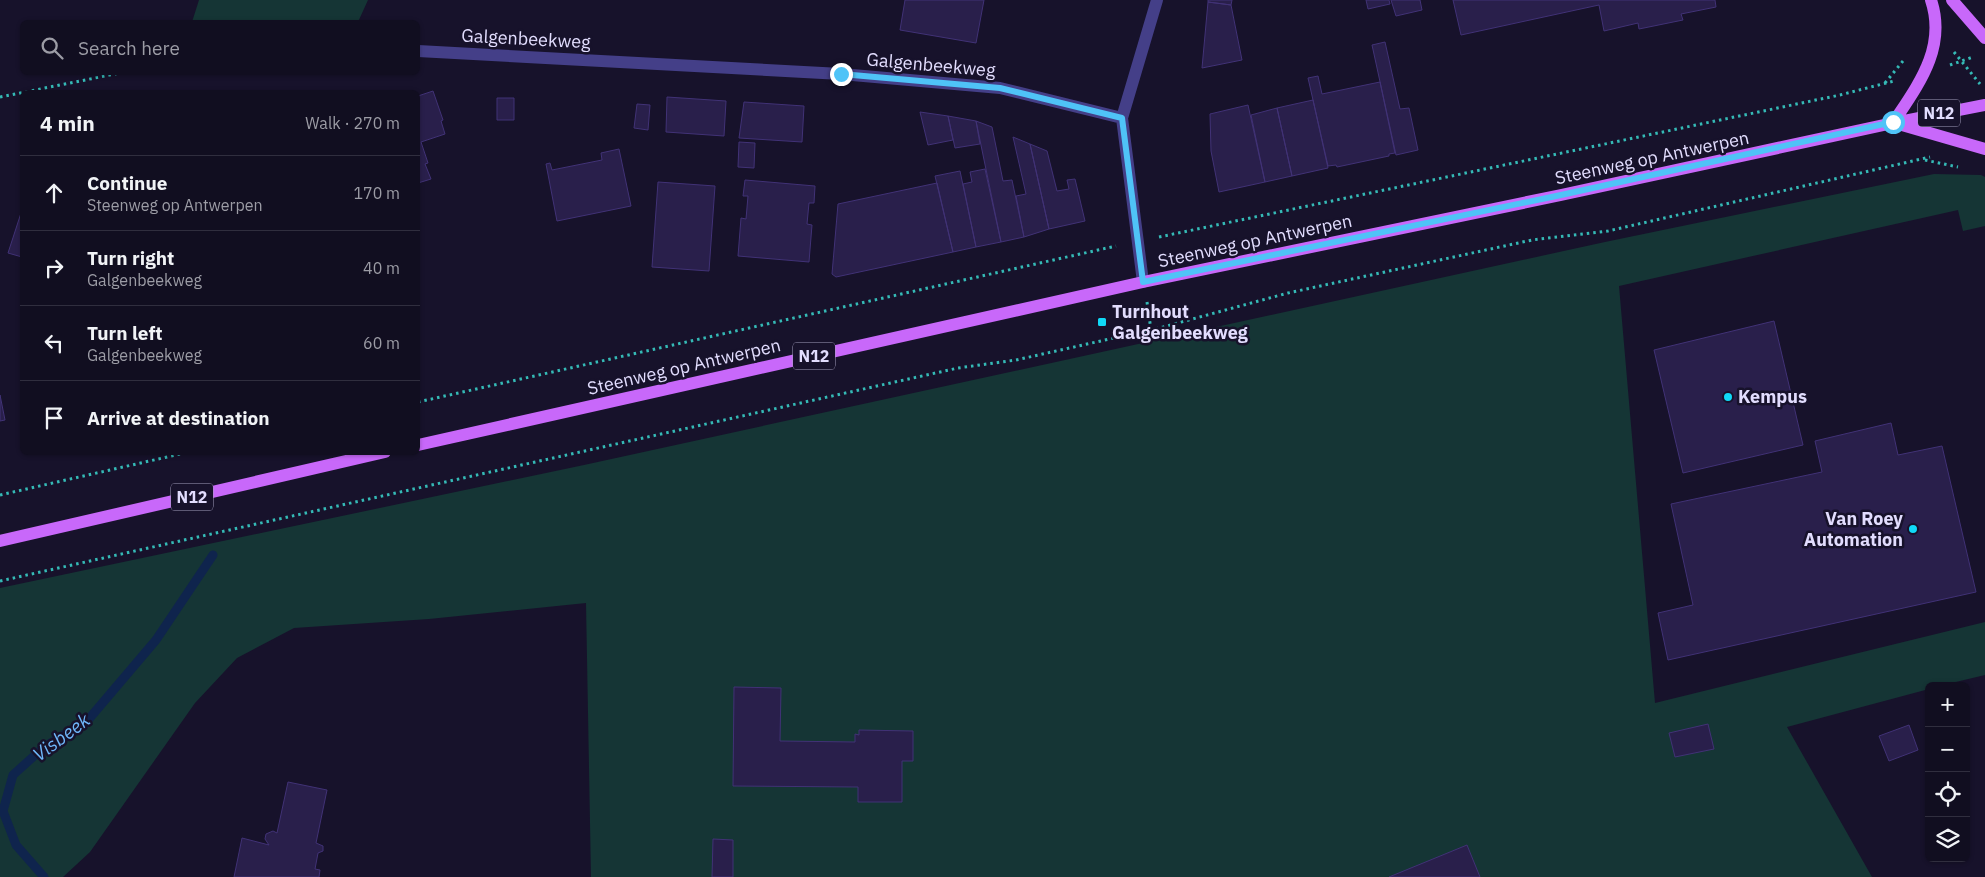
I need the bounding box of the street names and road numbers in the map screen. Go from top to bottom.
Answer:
street label: Galgenbeekweg [461,24,592,53]
street label: Galgenbeekweg [866,47,997,82]
road number: N12 [1918,100,1960,126]
street label: Steenweg op Antwerpen [1553,126,1751,189]
street label: Steenweg op Antwerpen [1156,209,1354,272]
street label: Steenweg op Antwerpen [585,333,783,400]
road number: N12 [793,342,835,370]
road number: N12 [171,484,213,511]

